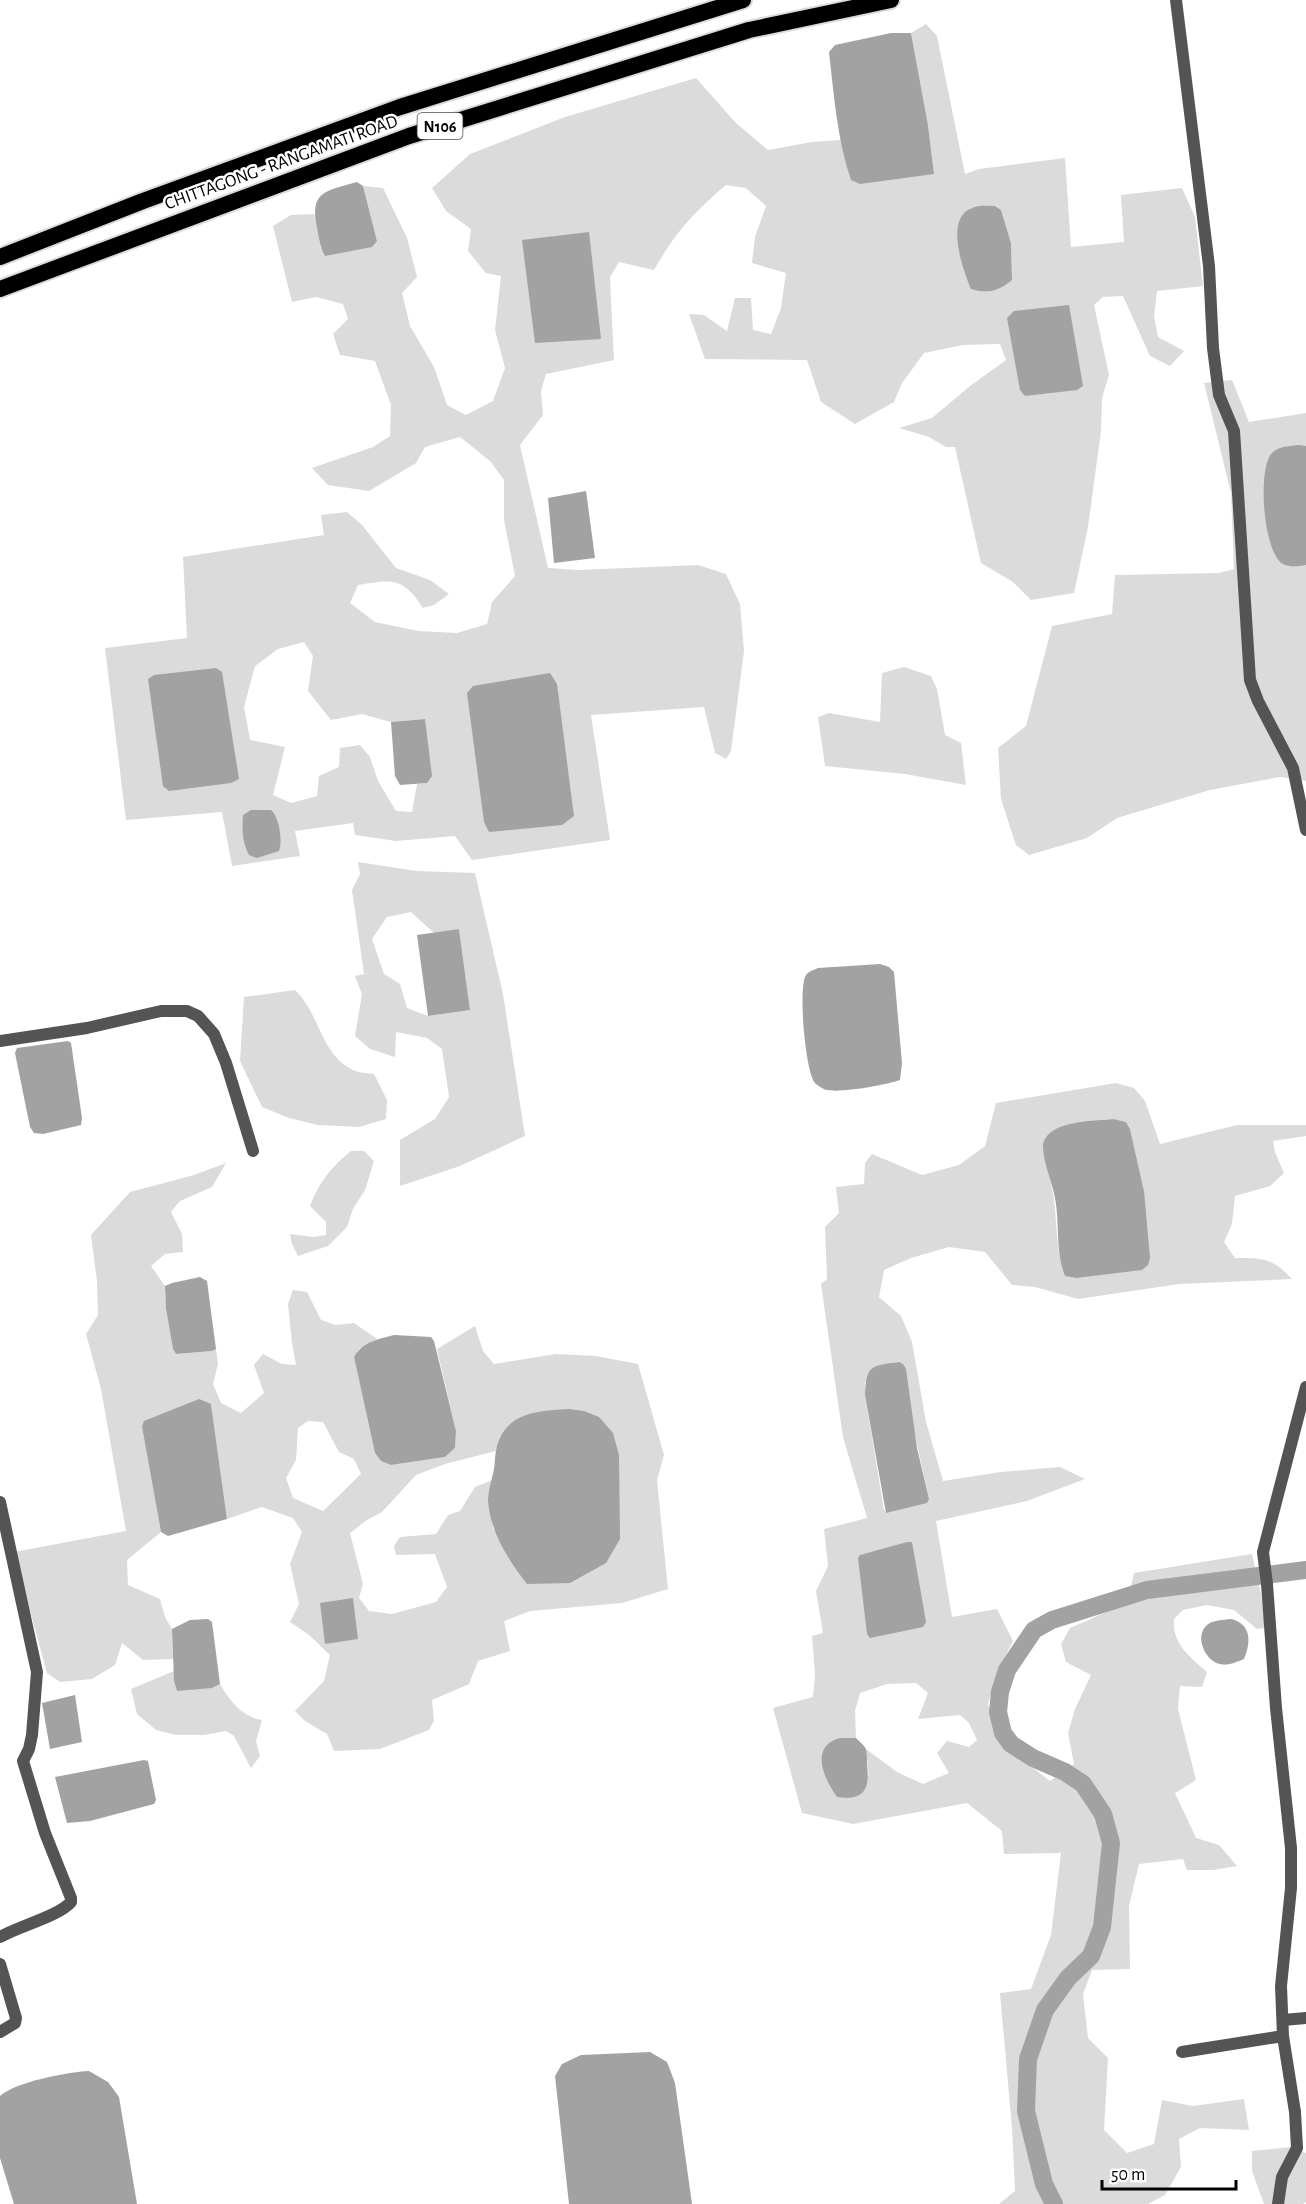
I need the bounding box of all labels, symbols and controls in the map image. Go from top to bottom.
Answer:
street label: CHITTAGONG - RANGAMATI ROAD [162,112,400,214]
road number: N106 [418,113,462,139]
scale bar [1102,2153,1236,2191]
text: 50 m [1111,2166,1145,2184]

